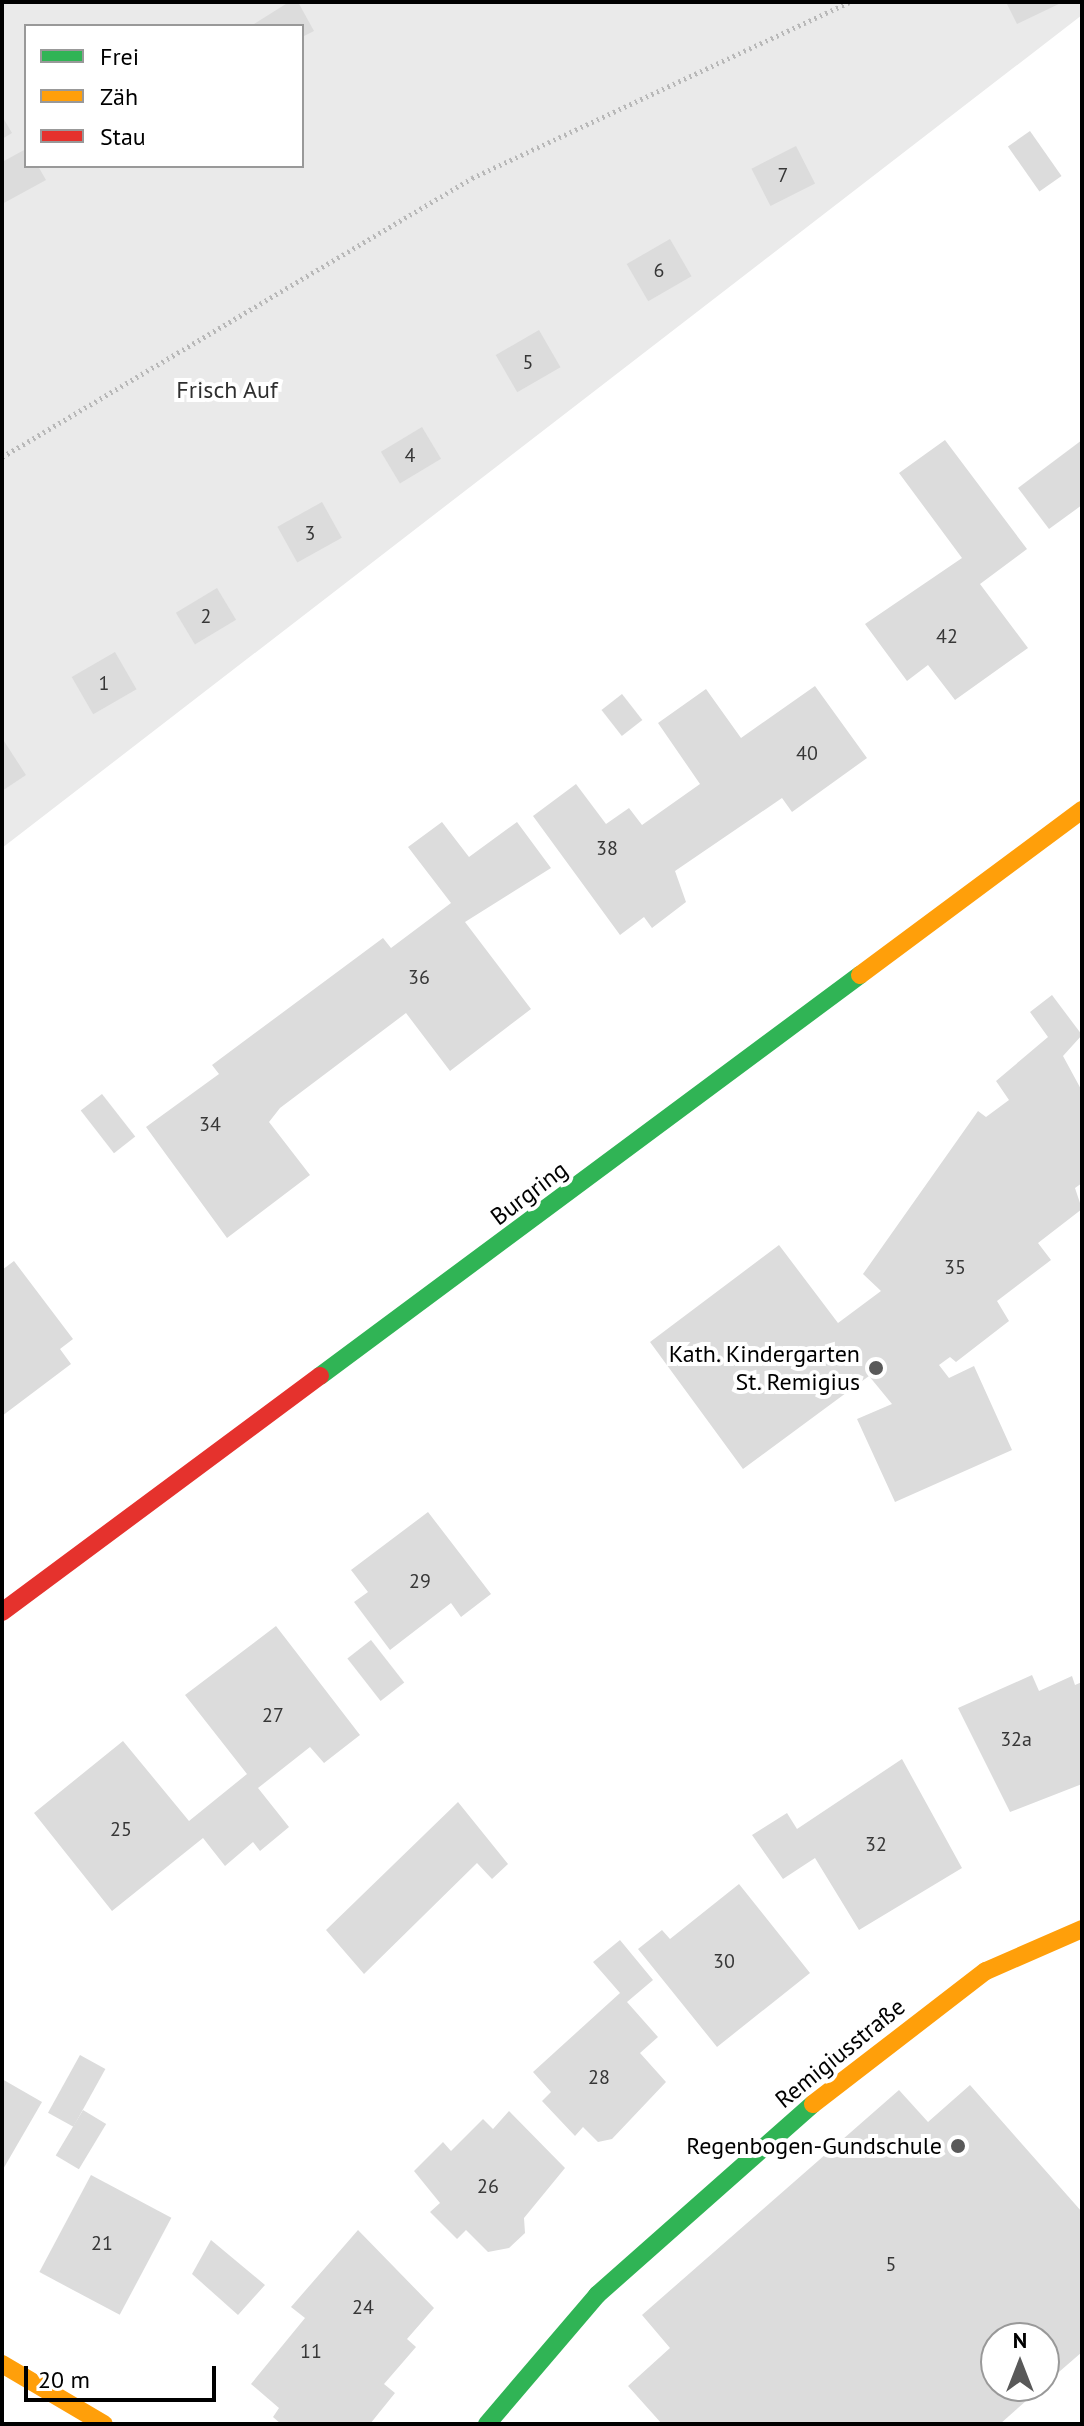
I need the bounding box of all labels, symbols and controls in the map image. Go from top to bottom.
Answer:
legend [24,24,304,168]
text: Frei [100,41,139,72]
text: Zäh [100,81,138,112]
text: Stau [100,121,146,152]
house number: 7 [778,163,788,187]
house number: 6 [654,258,664,282]
house number: 5 [523,350,533,374]
park label: Frisch Auf [176,376,278,404]
house number: 4 [405,443,415,467]
house number: 3 [305,521,315,545]
house number: 2 [201,604,211,628]
house number: 42 [936,624,958,648]
house number: 1 [99,671,109,695]
house number: 40 [796,741,818,765]
house number: 38 [596,836,618,860]
house number: 36 [408,965,430,989]
house number: 34 [199,1112,221,1136]
street label: Burgring [485,1155,573,1231]
house number: 35 [944,1255,966,1279]
place label: Kath. Kindergarten St. Remigius [667,1340,860,1396]
marker: Kath. Kindergarten St. Remigius [867,1359,885,1377]
house number: 29 [409,1569,431,1593]
house number: 27 [262,1703,284,1727]
house number: 32a [1000,1727,1032,1751]
house number: 25 [110,1817,132,1841]
house number: 32 [865,1832,887,1856]
house number: 30 [713,1949,735,1973]
street label: Remigiusstraße [769,1992,911,2114]
house number: 28 [588,2065,610,2089]
place label: Regenbogen-Gundschule [686,2132,942,2160]
marker: Regenbogen-Gundschule [949,2137,967,2155]
house number: 26 [477,2174,499,2198]
house number: 21 [91,2231,113,2255]
house number: 5 [886,2252,896,2276]
house number: 24 [352,2295,374,2319]
north arrow [980,2322,1060,2402]
text: N [1013,2326,1027,2354]
house number: 11 [300,2339,322,2363]
scale bar [28,2350,220,2400]
text: 20 m [38,2364,90,2395]

